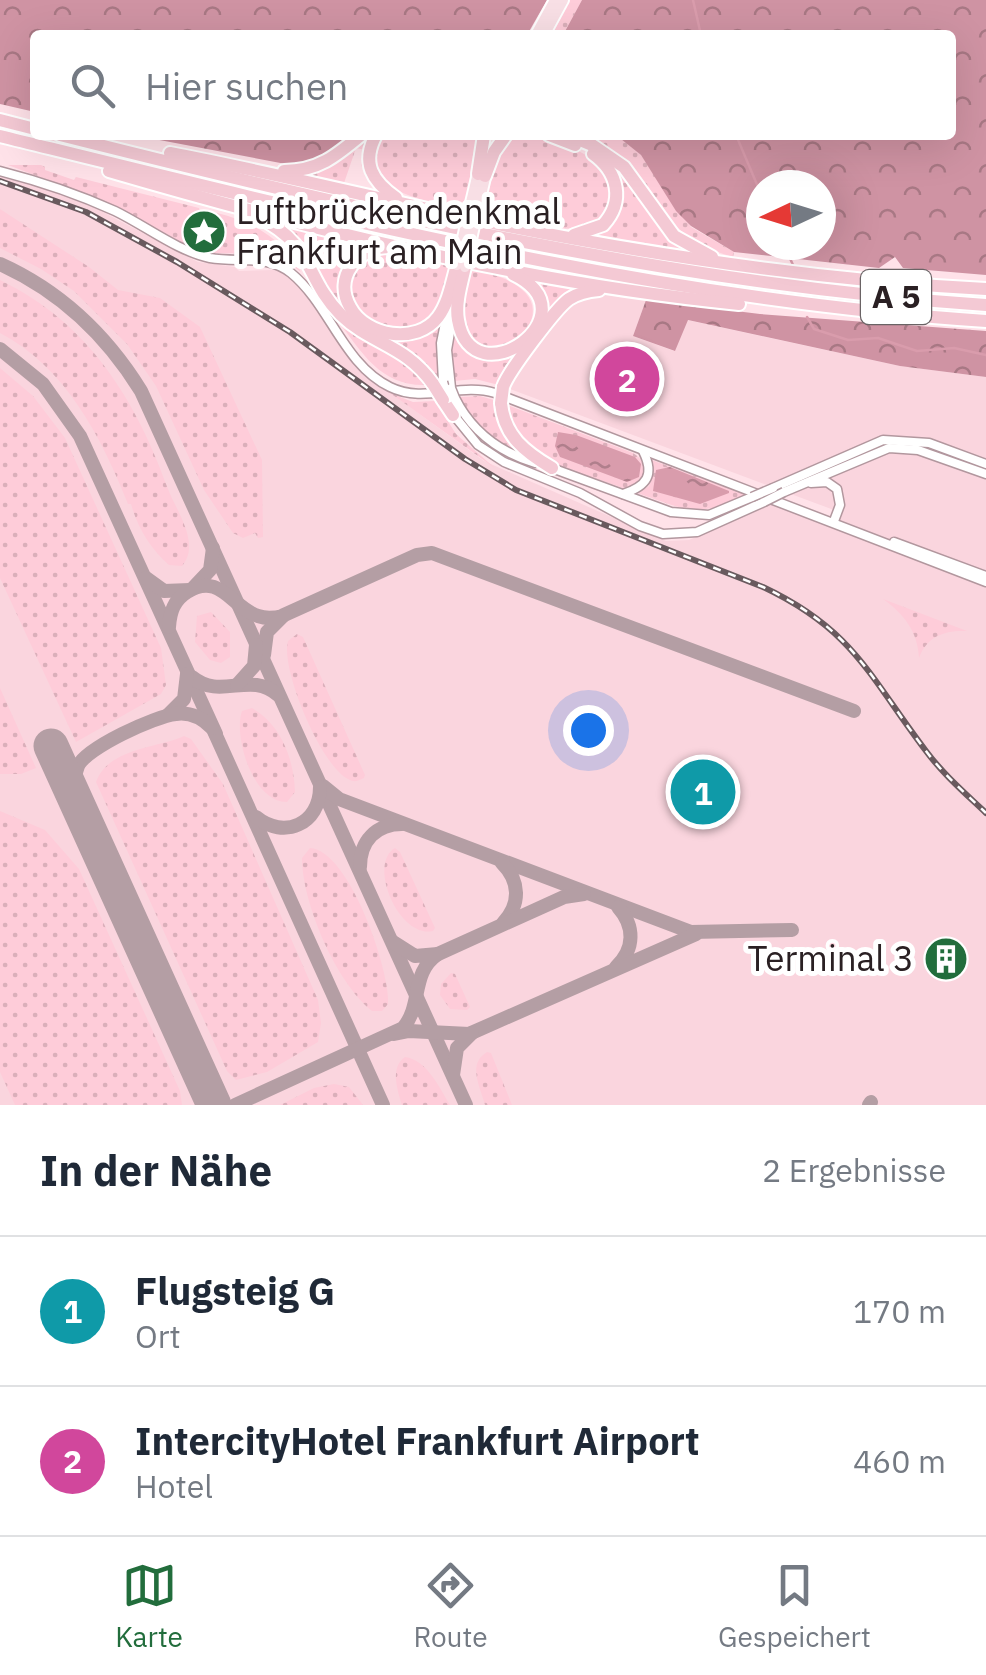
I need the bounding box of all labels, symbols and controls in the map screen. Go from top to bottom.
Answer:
search box [30,30,956,140]
icon: search [65,58,120,113]
text: Hier suchen [145,61,348,110]
north arrow [746,170,836,260]
place label: Luftbrückendenkmal Frankfurt am Main [236,188,561,274]
place icon: Luftbrückendenkmal Frankfurt am Main [181,209,227,255]
road number: A 5 [861,270,931,324]
pin: 2 [594,342,660,416]
your location [563,705,614,756]
pin: 1 [670,754,736,830]
place label: Terminal 3 [748,935,914,981]
building icon: Terminal 3 [923,936,969,982]
text: In der Nähe [40,1143,272,1198]
text: 2 Ergebnisse [762,1149,946,1191]
text: Flugsteig G [135,1266,335,1315]
text: 1 [63,1290,82,1332]
text: 170 m [853,1290,946,1332]
text: Ort [135,1315,181,1357]
text: IntercityHotel Frankfurt Airport [135,1416,700,1465]
text: 2 [63,1440,82,1482]
text: 460 m [853,1440,946,1482]
text: Hotel [135,1465,213,1507]
tab: Karte [115,1558,183,1655]
tab: Route [413,1558,488,1655]
tab: Gespeichert [718,1558,871,1655]

